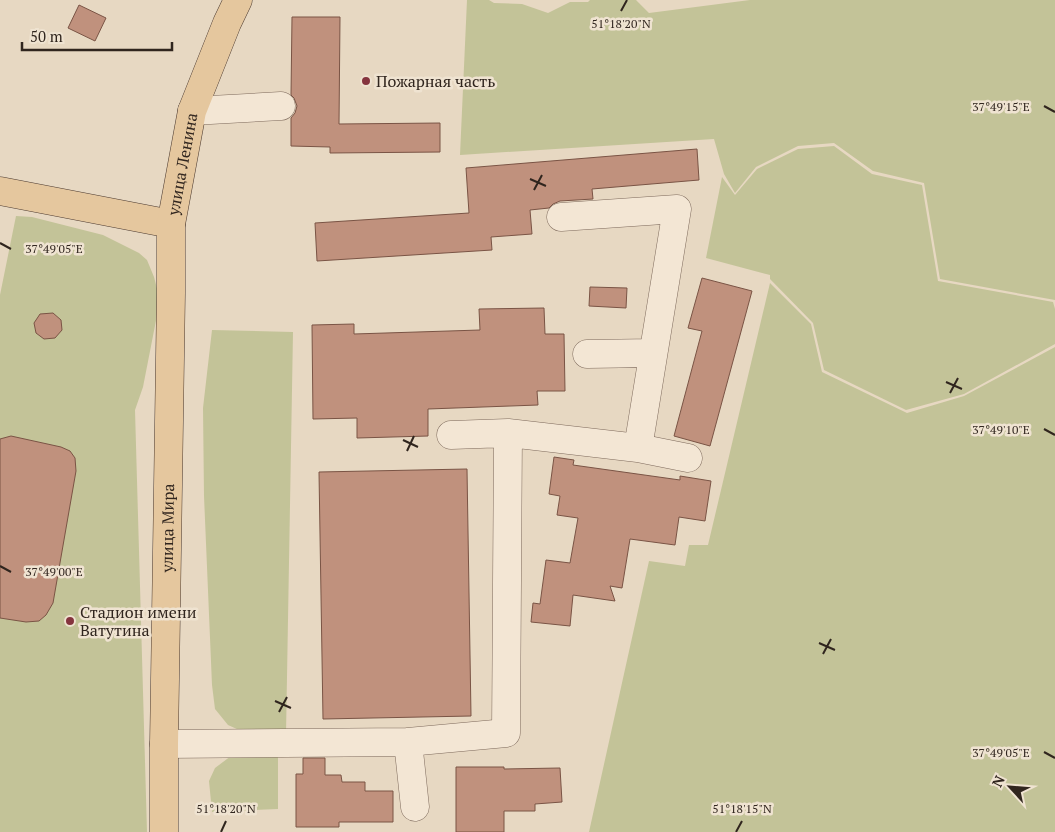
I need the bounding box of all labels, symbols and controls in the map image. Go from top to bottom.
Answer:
text: 51°18'20"N [591,16,651,31]
scale bar [22,20,172,52]
text: 50 m [30,26,63,46]
place label: Пожарная часть [376,70,495,92]
marker: Пожарная часть [360,75,372,87]
text: 37°49'15"E [972,99,1030,114]
street label: улица Ленина [162,111,202,218]
text: 37°49'05"E [25,241,83,256]
text: 37°49'10"E [972,422,1030,437]
street label: улица Мира [156,483,179,574]
text: 37°49'00"E [25,564,83,579]
place label: Стадион имени Ватутина [80,601,197,641]
marker: Стадион имени Ватутина [64,615,76,627]
text: 37°49'05"E [972,745,1030,760]
north arrow [985,762,1035,812]
text: N [987,772,1009,790]
text: 51°18'20"N [196,801,256,816]
text: 51°18'15"N [712,801,772,816]

